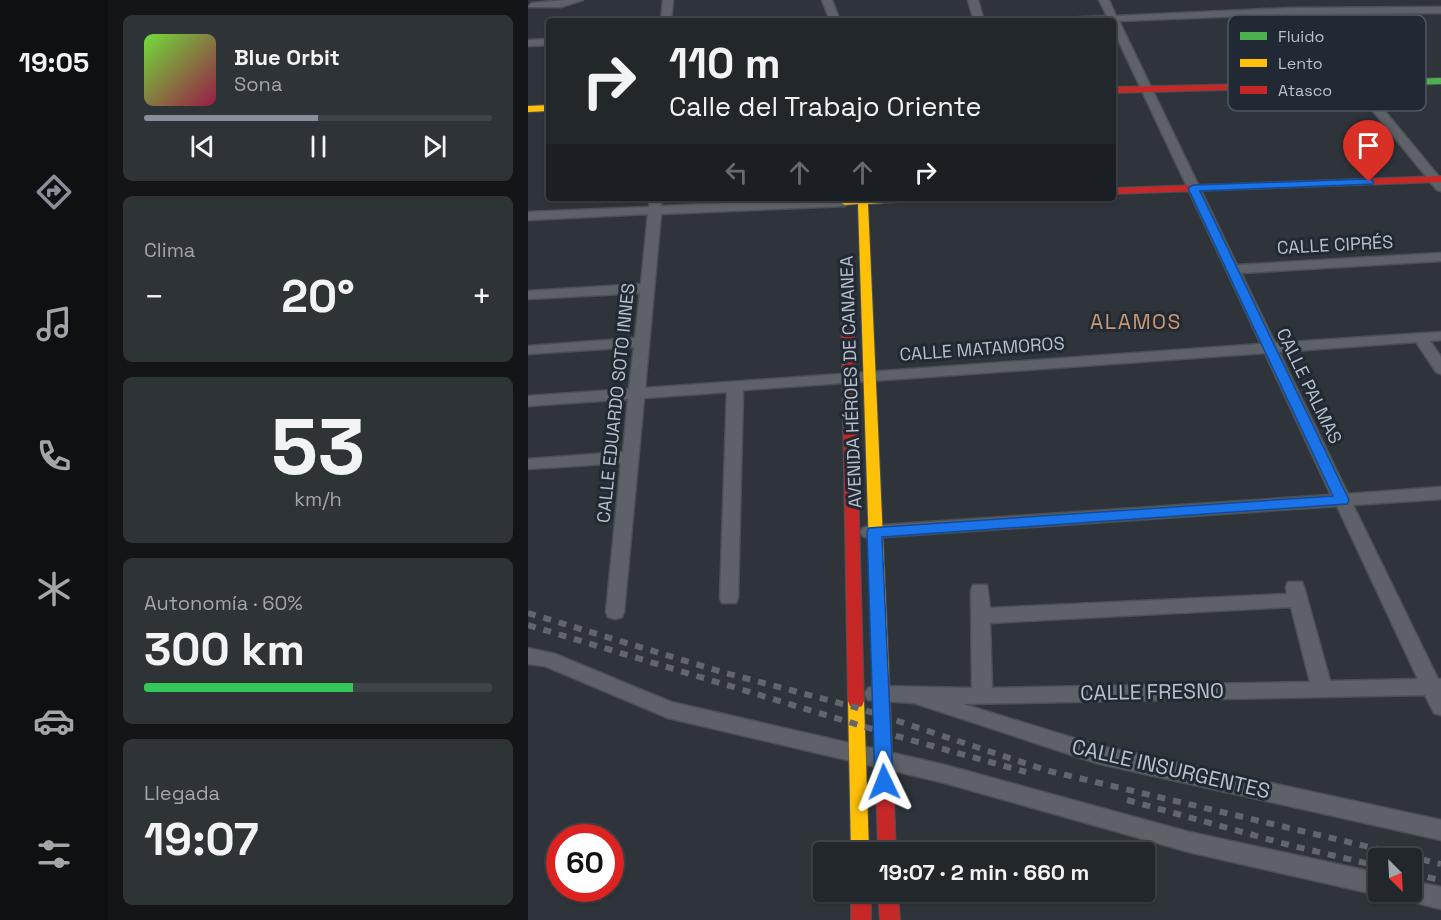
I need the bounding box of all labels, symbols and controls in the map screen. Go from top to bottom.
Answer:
legend [1228,15,1426,111]
text: Fluido [1278,26,1324,47]
text: 110 m [669,37,781,90]
icon: right [570,42,648,120]
text: Blue Orbit [234,43,340,71]
text: 19:05 [19,45,89,80]
text: Lento [1278,53,1323,74]
text: Sona [234,71,282,97]
text: Atasco [1278,80,1332,101]
text: Calle del Trabajo Oriente [669,89,981,124]
pin [1343,120,1394,182]
icon: arrive [1352,129,1385,162]
icon: previous [186,130,219,163]
icon: pause [302,130,335,163]
icon: next [418,130,451,163]
icon: left [720,156,753,189]
icon: ahead [783,156,816,189]
icon: ahead [846,156,879,189]
icon: right [909,156,942,189]
icon: directions [33,171,75,213]
street label: CALLE CIPRÉS [1276,230,1394,259]
text: Clima [144,237,195,263]
street label: AVENIDA HÉROES DE CANANEA [835,255,866,509]
text: 20° [281,268,355,325]
text: − [144,276,164,318]
text: + [472,276,492,318]
street label: CALLE EDUARDO SOTO INNES [591,282,640,524]
icon: music [33,303,75,345]
district label: ALAMOS [1090,308,1182,335]
street label: CALLE PALMAS [1271,324,1347,447]
street label: CALLE MATAMOROS [899,331,1065,366]
text: 53 [271,397,365,497]
icon: phone [33,435,75,477]
text: km/h [294,486,342,512]
icon: climate [33,568,75,610]
text: Autonomía · 60% [144,590,303,616]
text: 300 km [144,621,305,678]
street label: CALLE FRESNO [1080,677,1224,706]
icon: car [33,700,75,742]
street label: CALLE INSURGENTES [1069,733,1273,804]
position arrow [852,750,916,814]
text: Llegada [144,780,220,806]
text: 19:07 [144,811,259,868]
speed limit sign: 60 [546,824,624,902]
icon: filters [33,833,75,875]
north arrow [1368,848,1422,902]
map controls [1368,848,1422,902]
text: 19:07 · 2 min · 660 m [879,858,1089,886]

